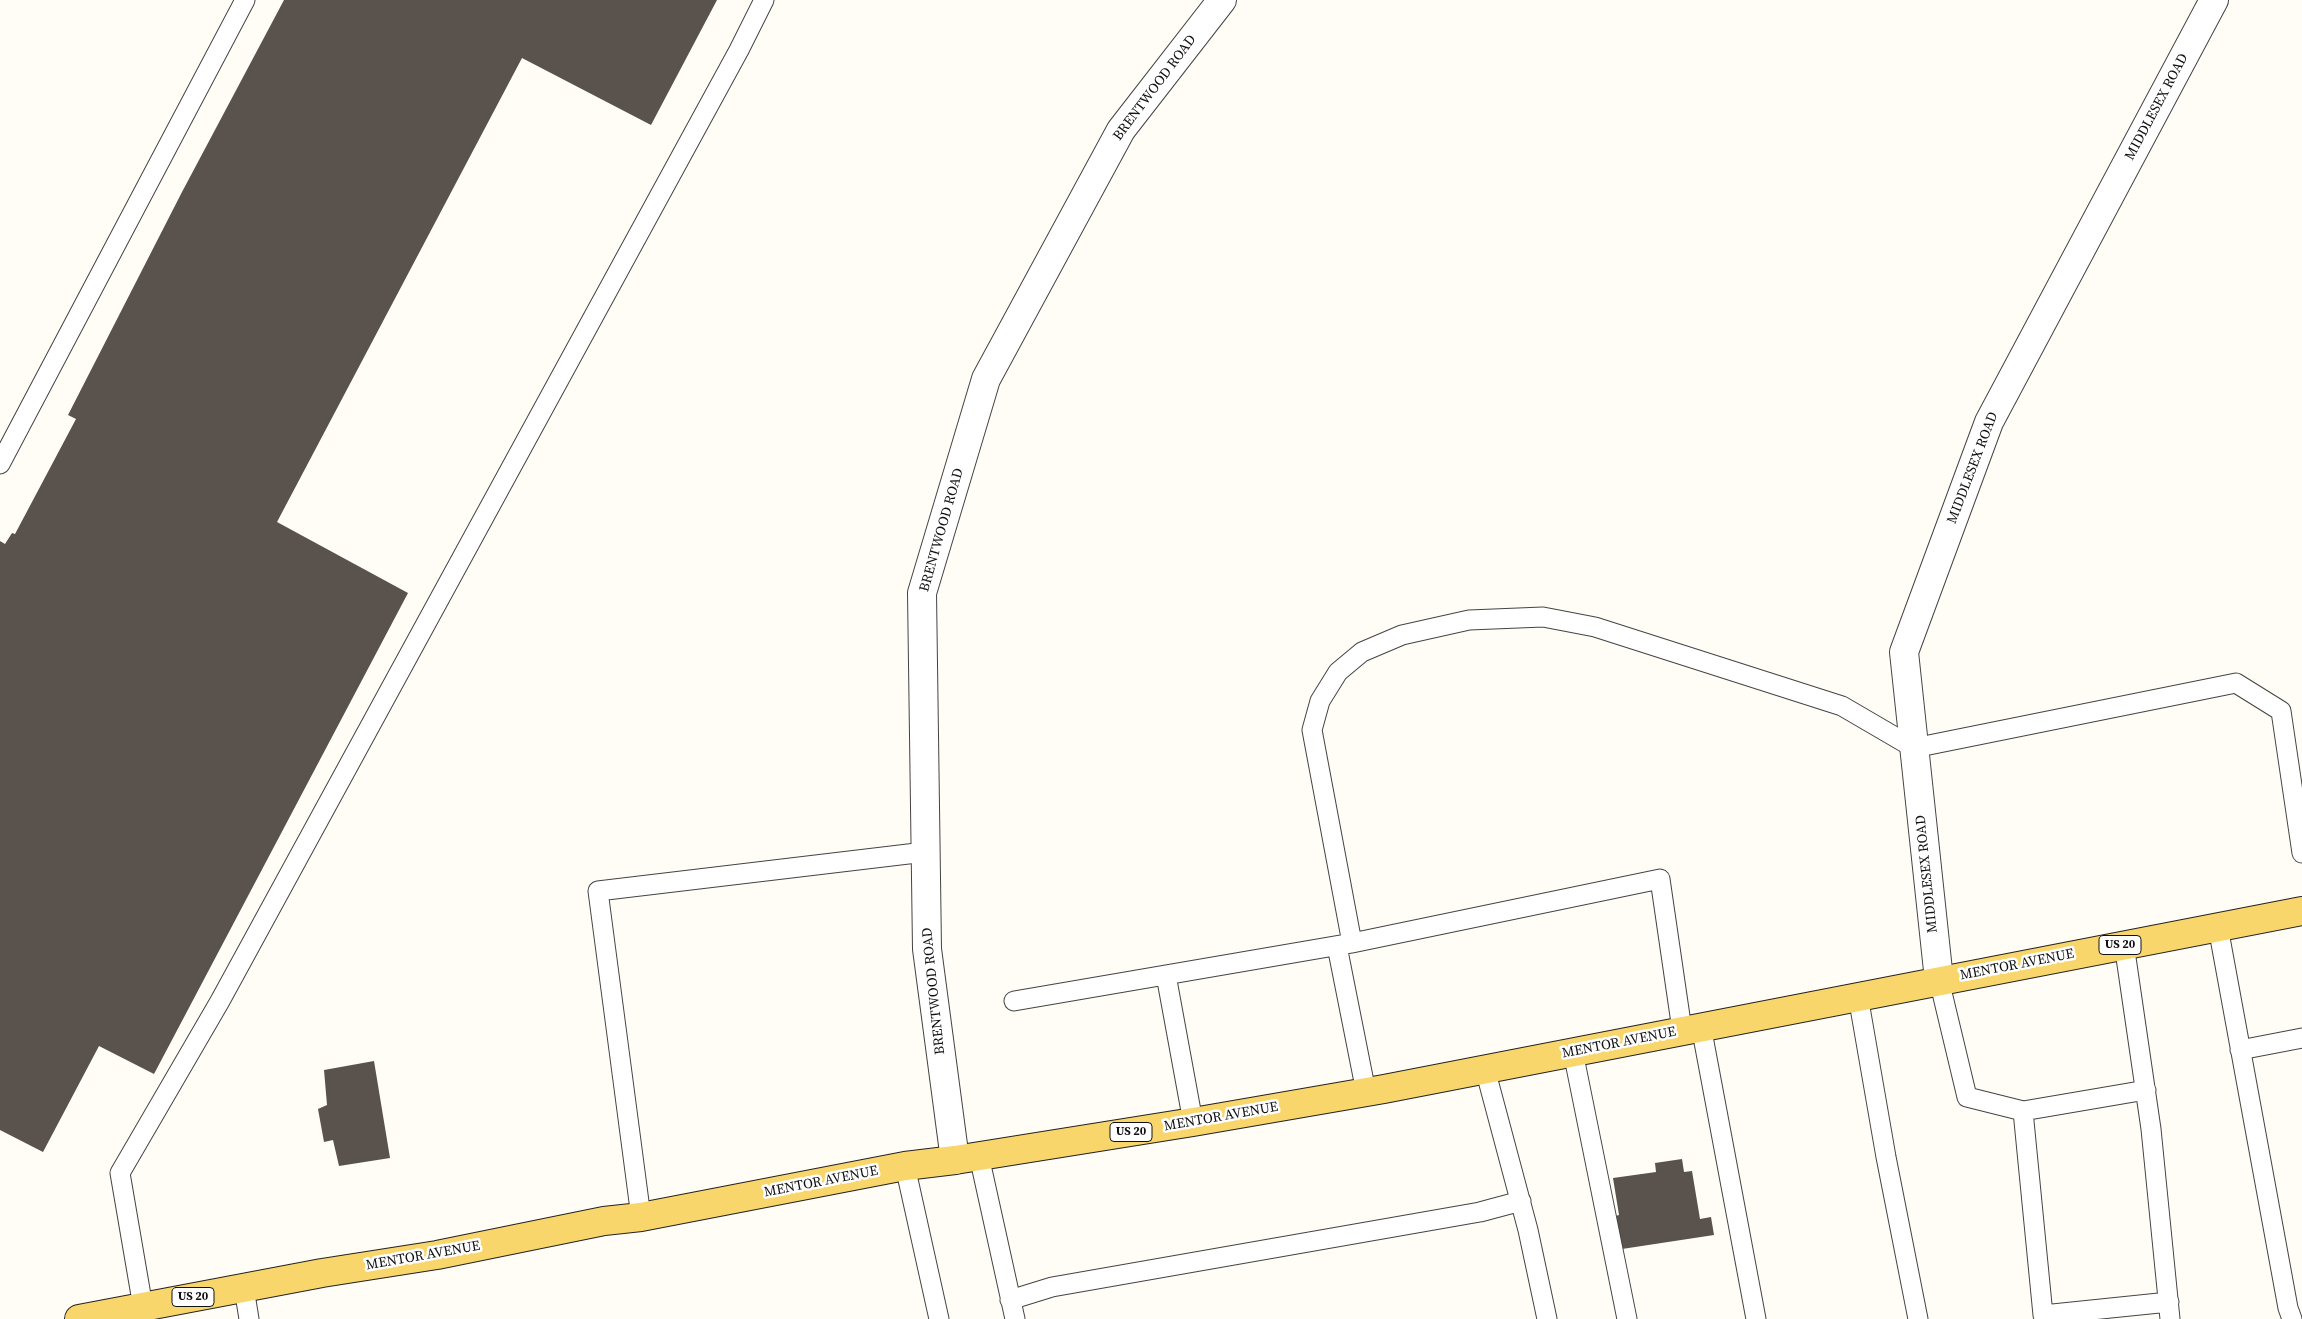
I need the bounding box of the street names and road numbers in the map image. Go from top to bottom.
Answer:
street label: BRENTWOOD ROAD [1110,32,1200,144]
street label: MIDDLESEX ROAD [2122,51,2192,163]
street label: MIDDLESEX ROAD [1944,410,2002,526]
street label: BRENTWOOD ROAD [916,466,968,594]
street label: MIDDLESEX ROAD [1912,814,1942,934]
street label: BRENTWOOD ROAD [919,927,949,1055]
road number: US 20 [2099,936,2141,954]
street label: MENTOR AVENUE [1959,946,2075,984]
street label: MENTOR AVENUE [1561,1024,1677,1062]
street label: MENTOR AVENUE [1163,1099,1279,1135]
road number: US 20 [1110,1122,1152,1142]
street label: MENTOR AVENUE [763,1163,879,1201]
street label: MENTOR AVENUE [365,1238,481,1274]
road number: US 20 [172,1288,214,1306]

